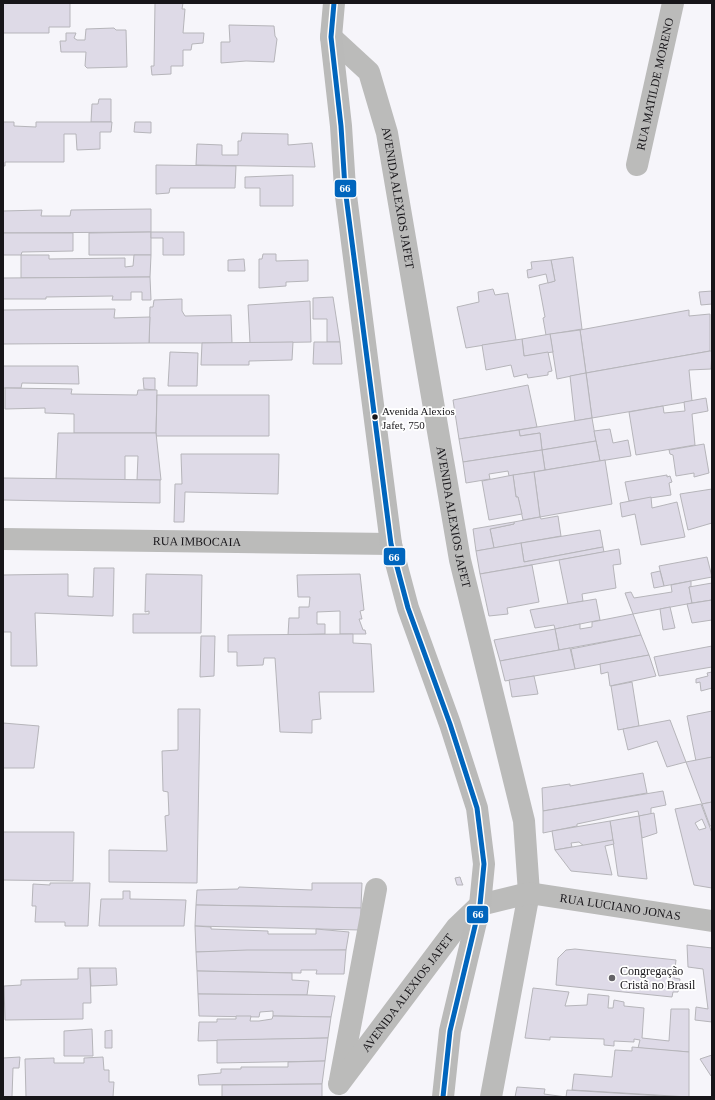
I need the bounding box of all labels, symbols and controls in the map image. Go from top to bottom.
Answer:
street label: RUA MATILDE MORENO [633,16,677,152]
street label: AVENIDA ALEXIOS JAFET [379,125,417,271]
line badge: 66 [334,179,357,198]
text: 66 [340,182,351,194]
place label: Avenida Alexios Jafet, 750 [382,405,455,431]
marker: Avenida Alexios Jafet, 750 [370,412,380,422]
street label: AVENIDA ALEXIOS JAFET [434,445,474,590]
street label: RUA IMBOCAIA [153,534,242,549]
line badge: 66 [383,547,406,566]
text: 66 [389,551,400,563]
street label: RUA LUCIANO JONAS [559,891,682,923]
line badge: 66 [466,905,489,924]
text: 66 [473,908,484,920]
street label: AVENIDA ALEXIOS JAFET [359,930,457,1055]
place label: Congregação Cristã no Brasil [620,964,696,992]
marker: Congregação Cristã no Brasil [607,973,617,983]

